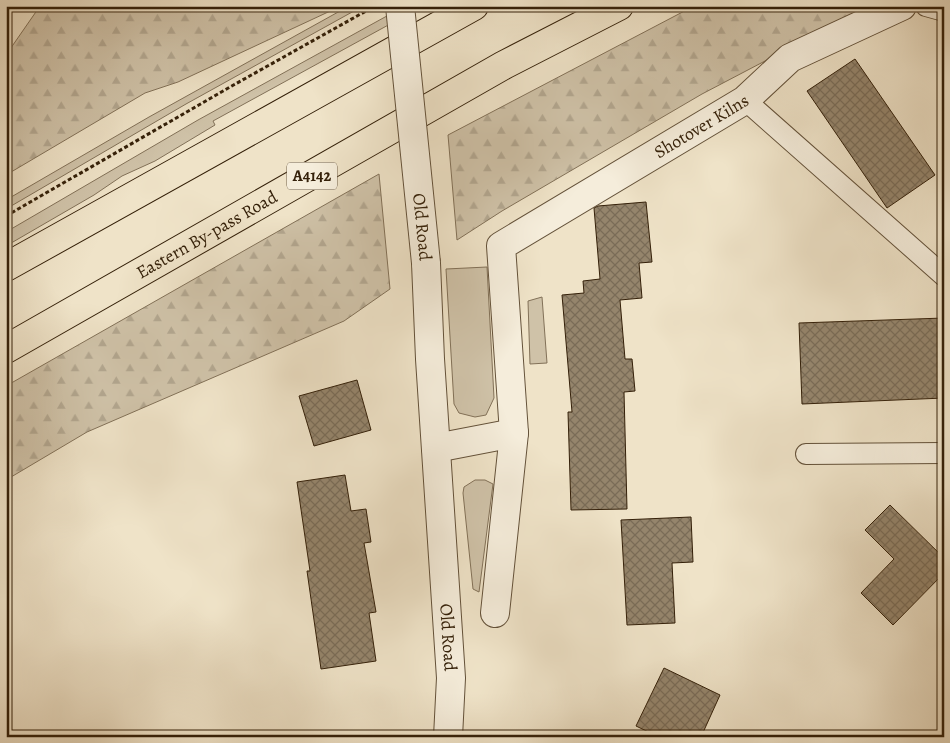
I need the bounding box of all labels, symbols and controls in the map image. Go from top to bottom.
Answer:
street label: Shotover Kilns [649,88,753,164]
road number: A4142 [287,162,337,190]
street label: Eastern By-pass Road [132,185,282,284]
street label: Old Road [407,192,438,262]
street label: Old Road [434,603,463,672]

